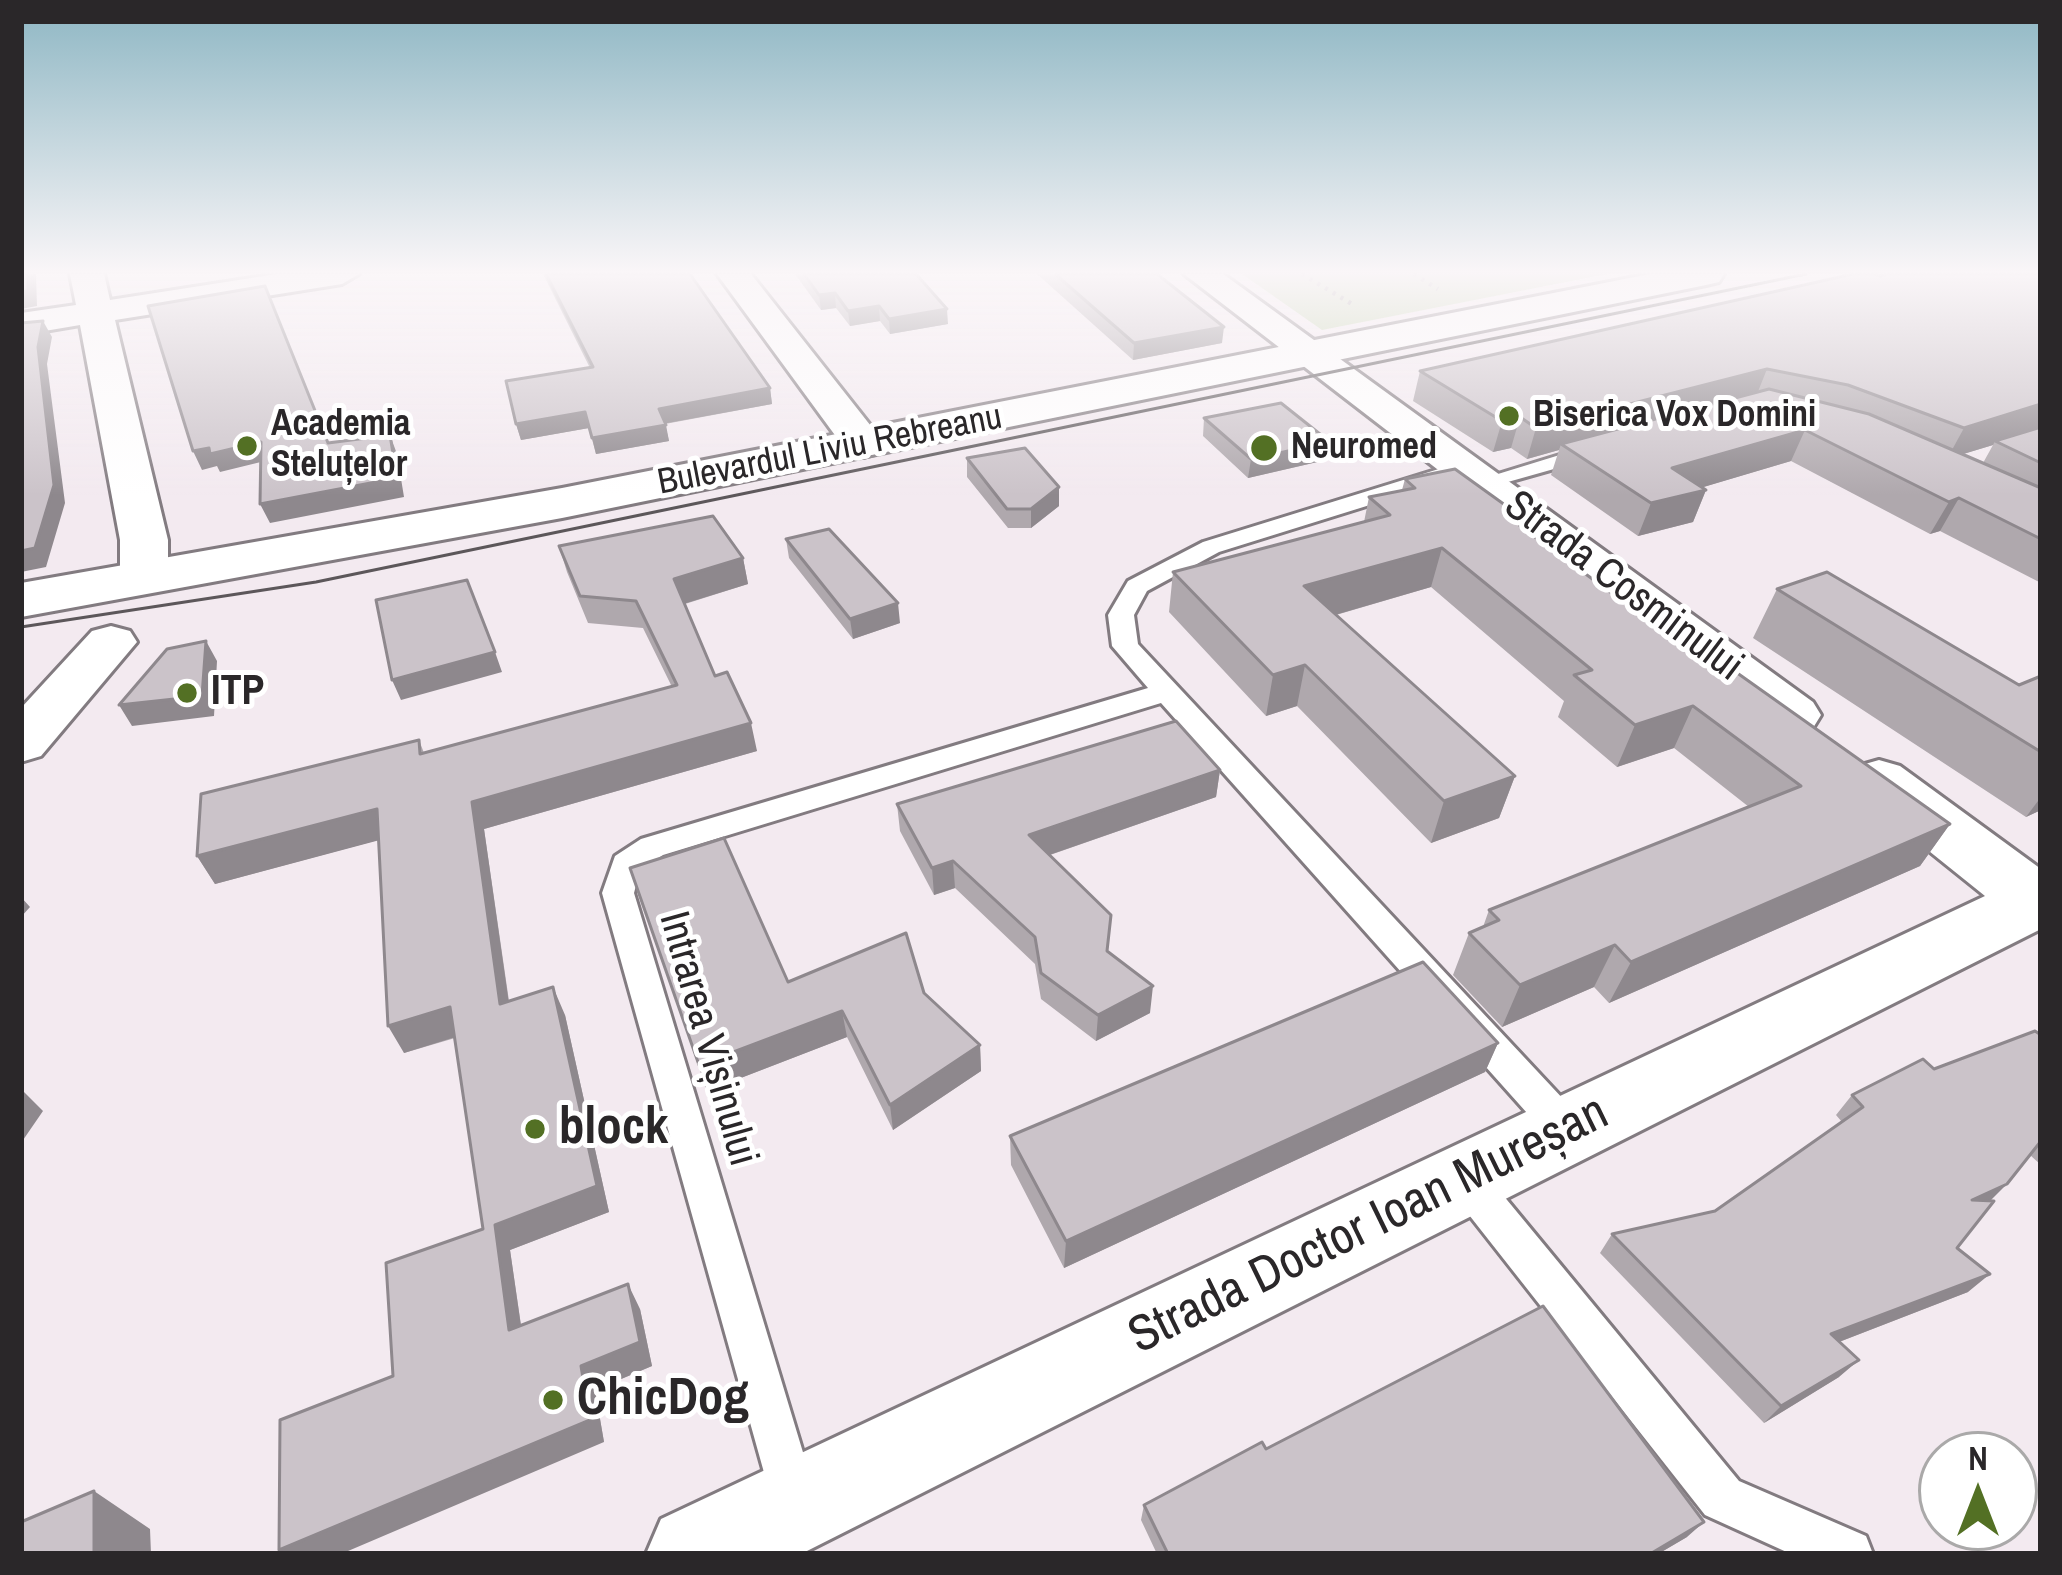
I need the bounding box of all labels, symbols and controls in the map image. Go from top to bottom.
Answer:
place label: Biserica Vox Domini [1533,394,1816,438]
street label: Bulevardul Liviu Rebreanu [654,396,1006,506]
place label: Academia Steluțelor [271,403,410,488]
marker: Biserica Vox Domini [1496,403,1522,429]
place label: Neuromed [1291,426,1437,470]
marker: Neuromed [1248,432,1280,464]
marker: Academia Steluțelor [234,433,260,459]
street label: Strada Cosminului [1494,481,1752,693]
place label: ITP [211,668,265,718]
marker: ITP [174,680,200,706]
street label: Intrarea Vișinului [647,906,767,1172]
street label: Strada Doctor Ioan Mureșan [1119,1083,1619,1369]
place label: block [559,1098,668,1160]
marker: block [522,1116,548,1142]
place label: ChicDog [577,1369,749,1431]
marker: ChicDog [540,1387,566,1413]
north arrow [1918,1431,2038,1551]
text: N [1968,1436,1988,1480]

